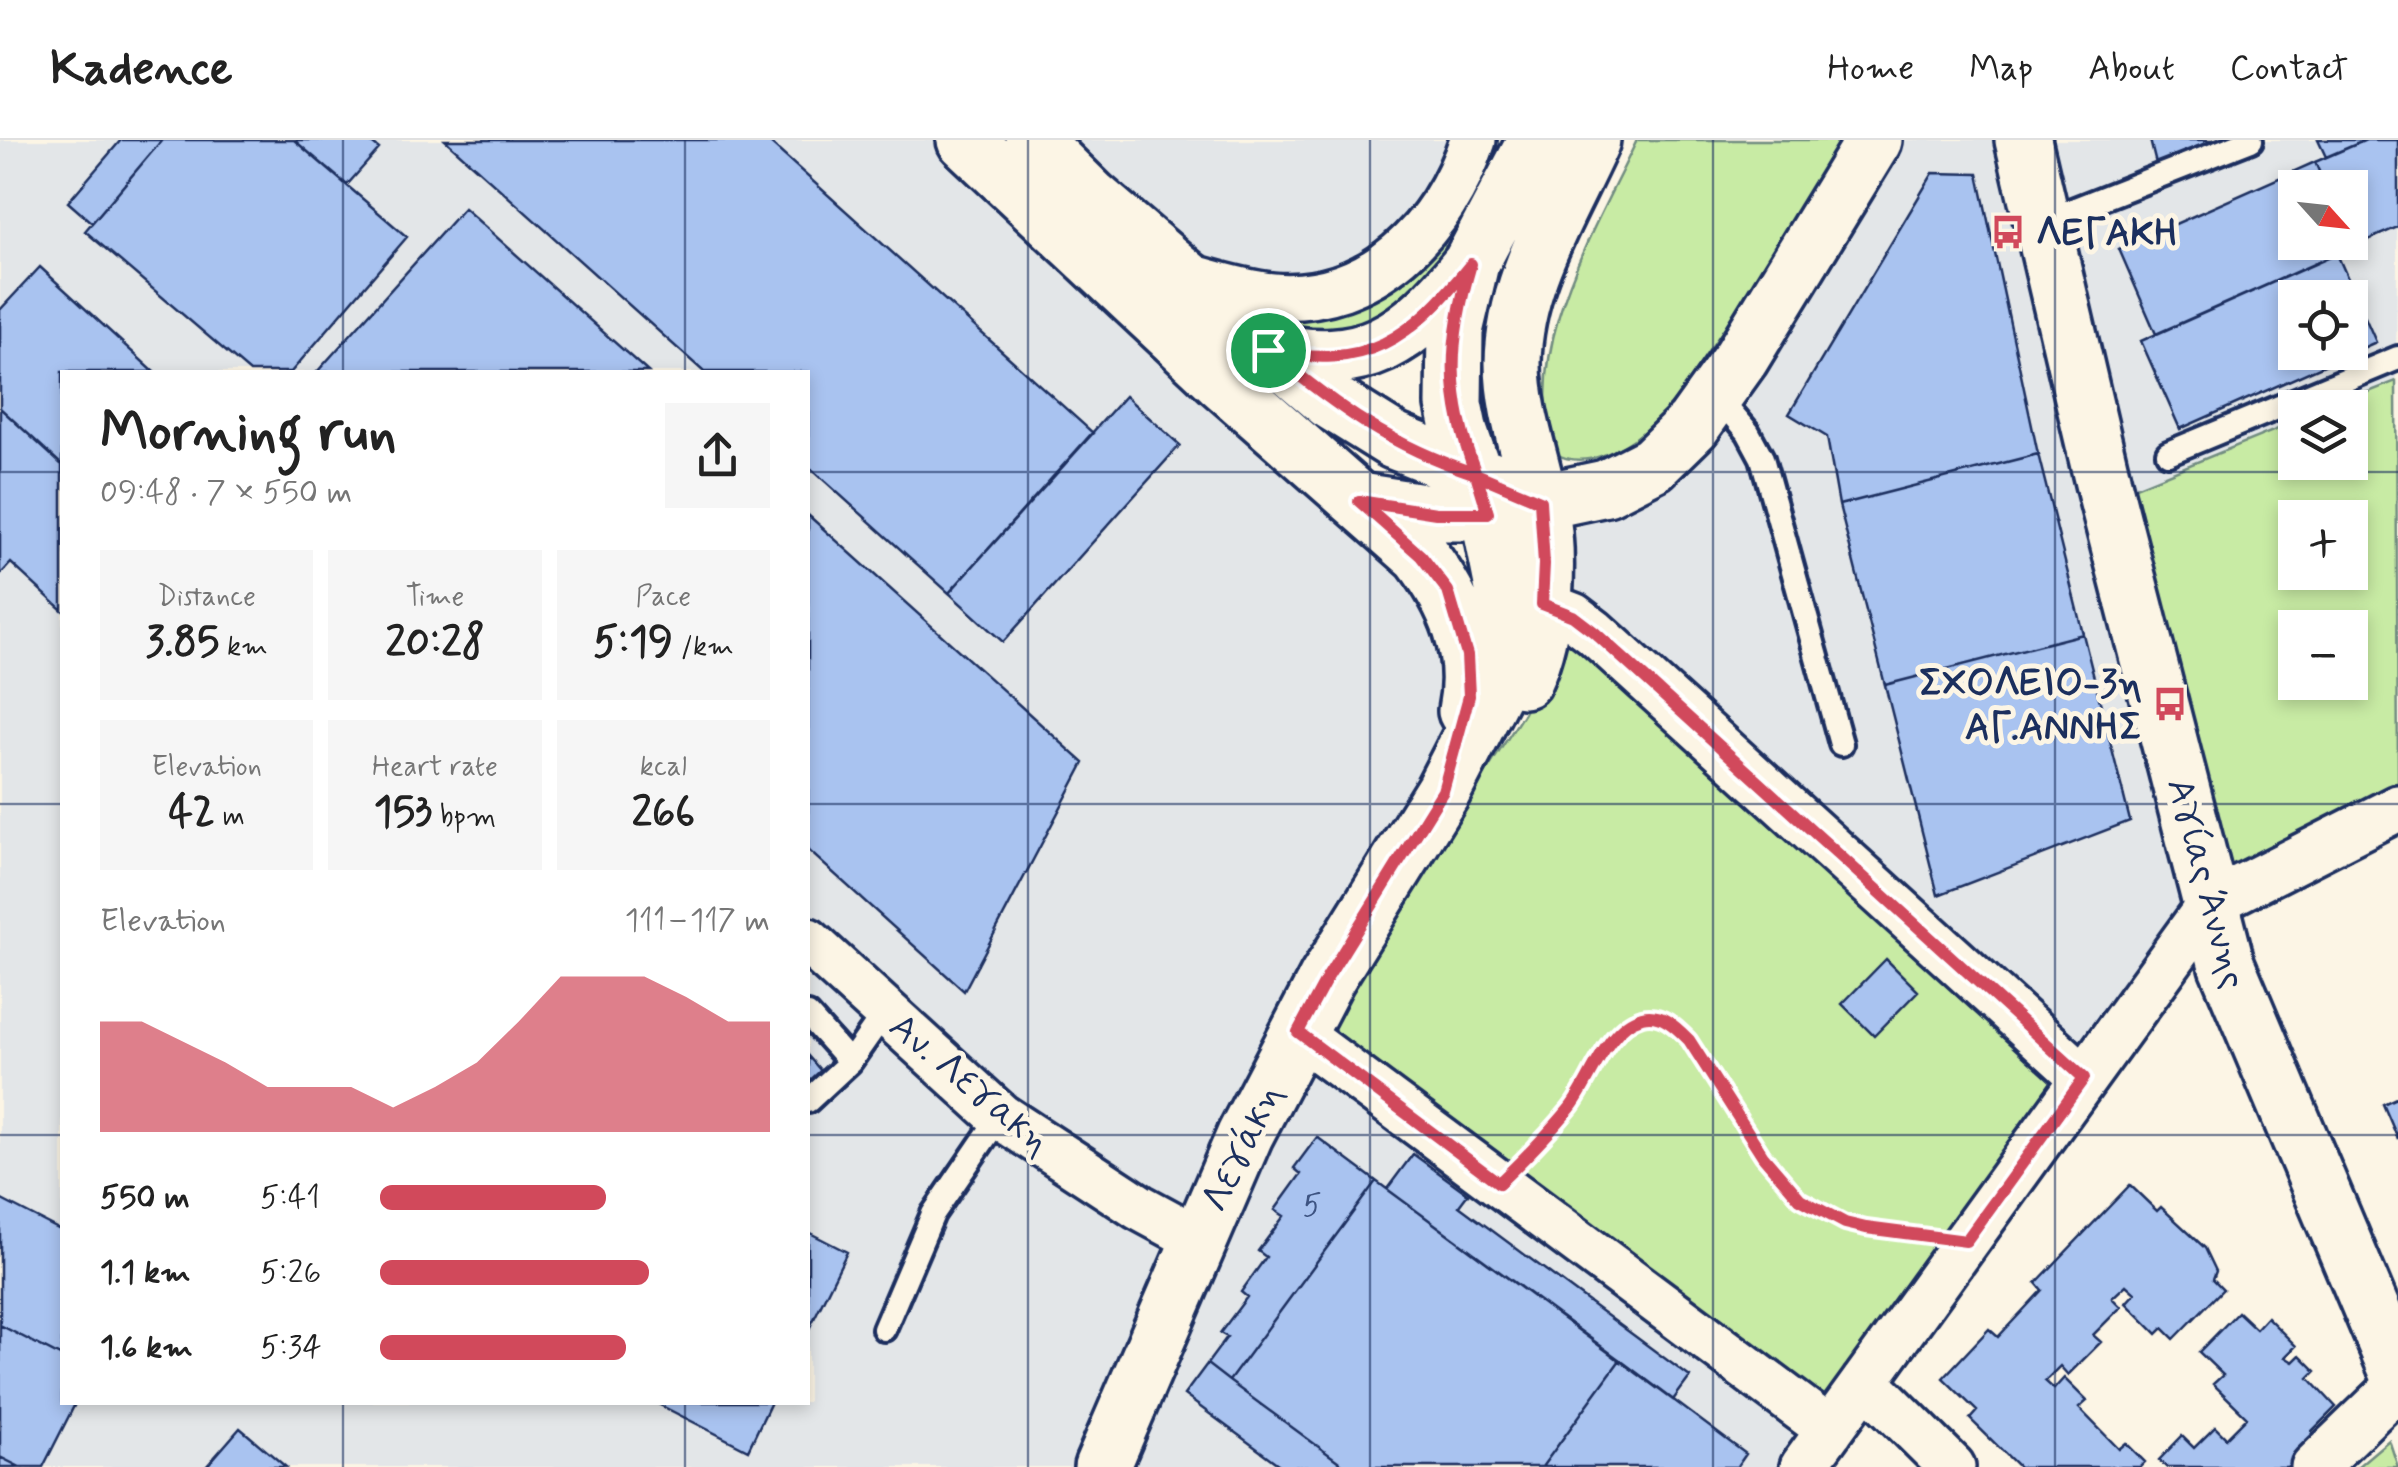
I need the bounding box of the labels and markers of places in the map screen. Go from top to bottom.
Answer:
place label: ΛΕΓΑΚΗ [2036,210,2178,259]
bus stop icon: ΛΕΓΑΚΗ [1989,213,2027,251]
pin [1226,308,1311,393]
place label: ΣΧΟΛΕΙΟ-3η ΑΓ.ΑΝΝΗΣ [1919,660,2142,753]
bus stop icon: ΣΧΟΛΕΙΟ-3η ΑΓ.ΑΝΝΗΣ [2151,685,2189,723]

